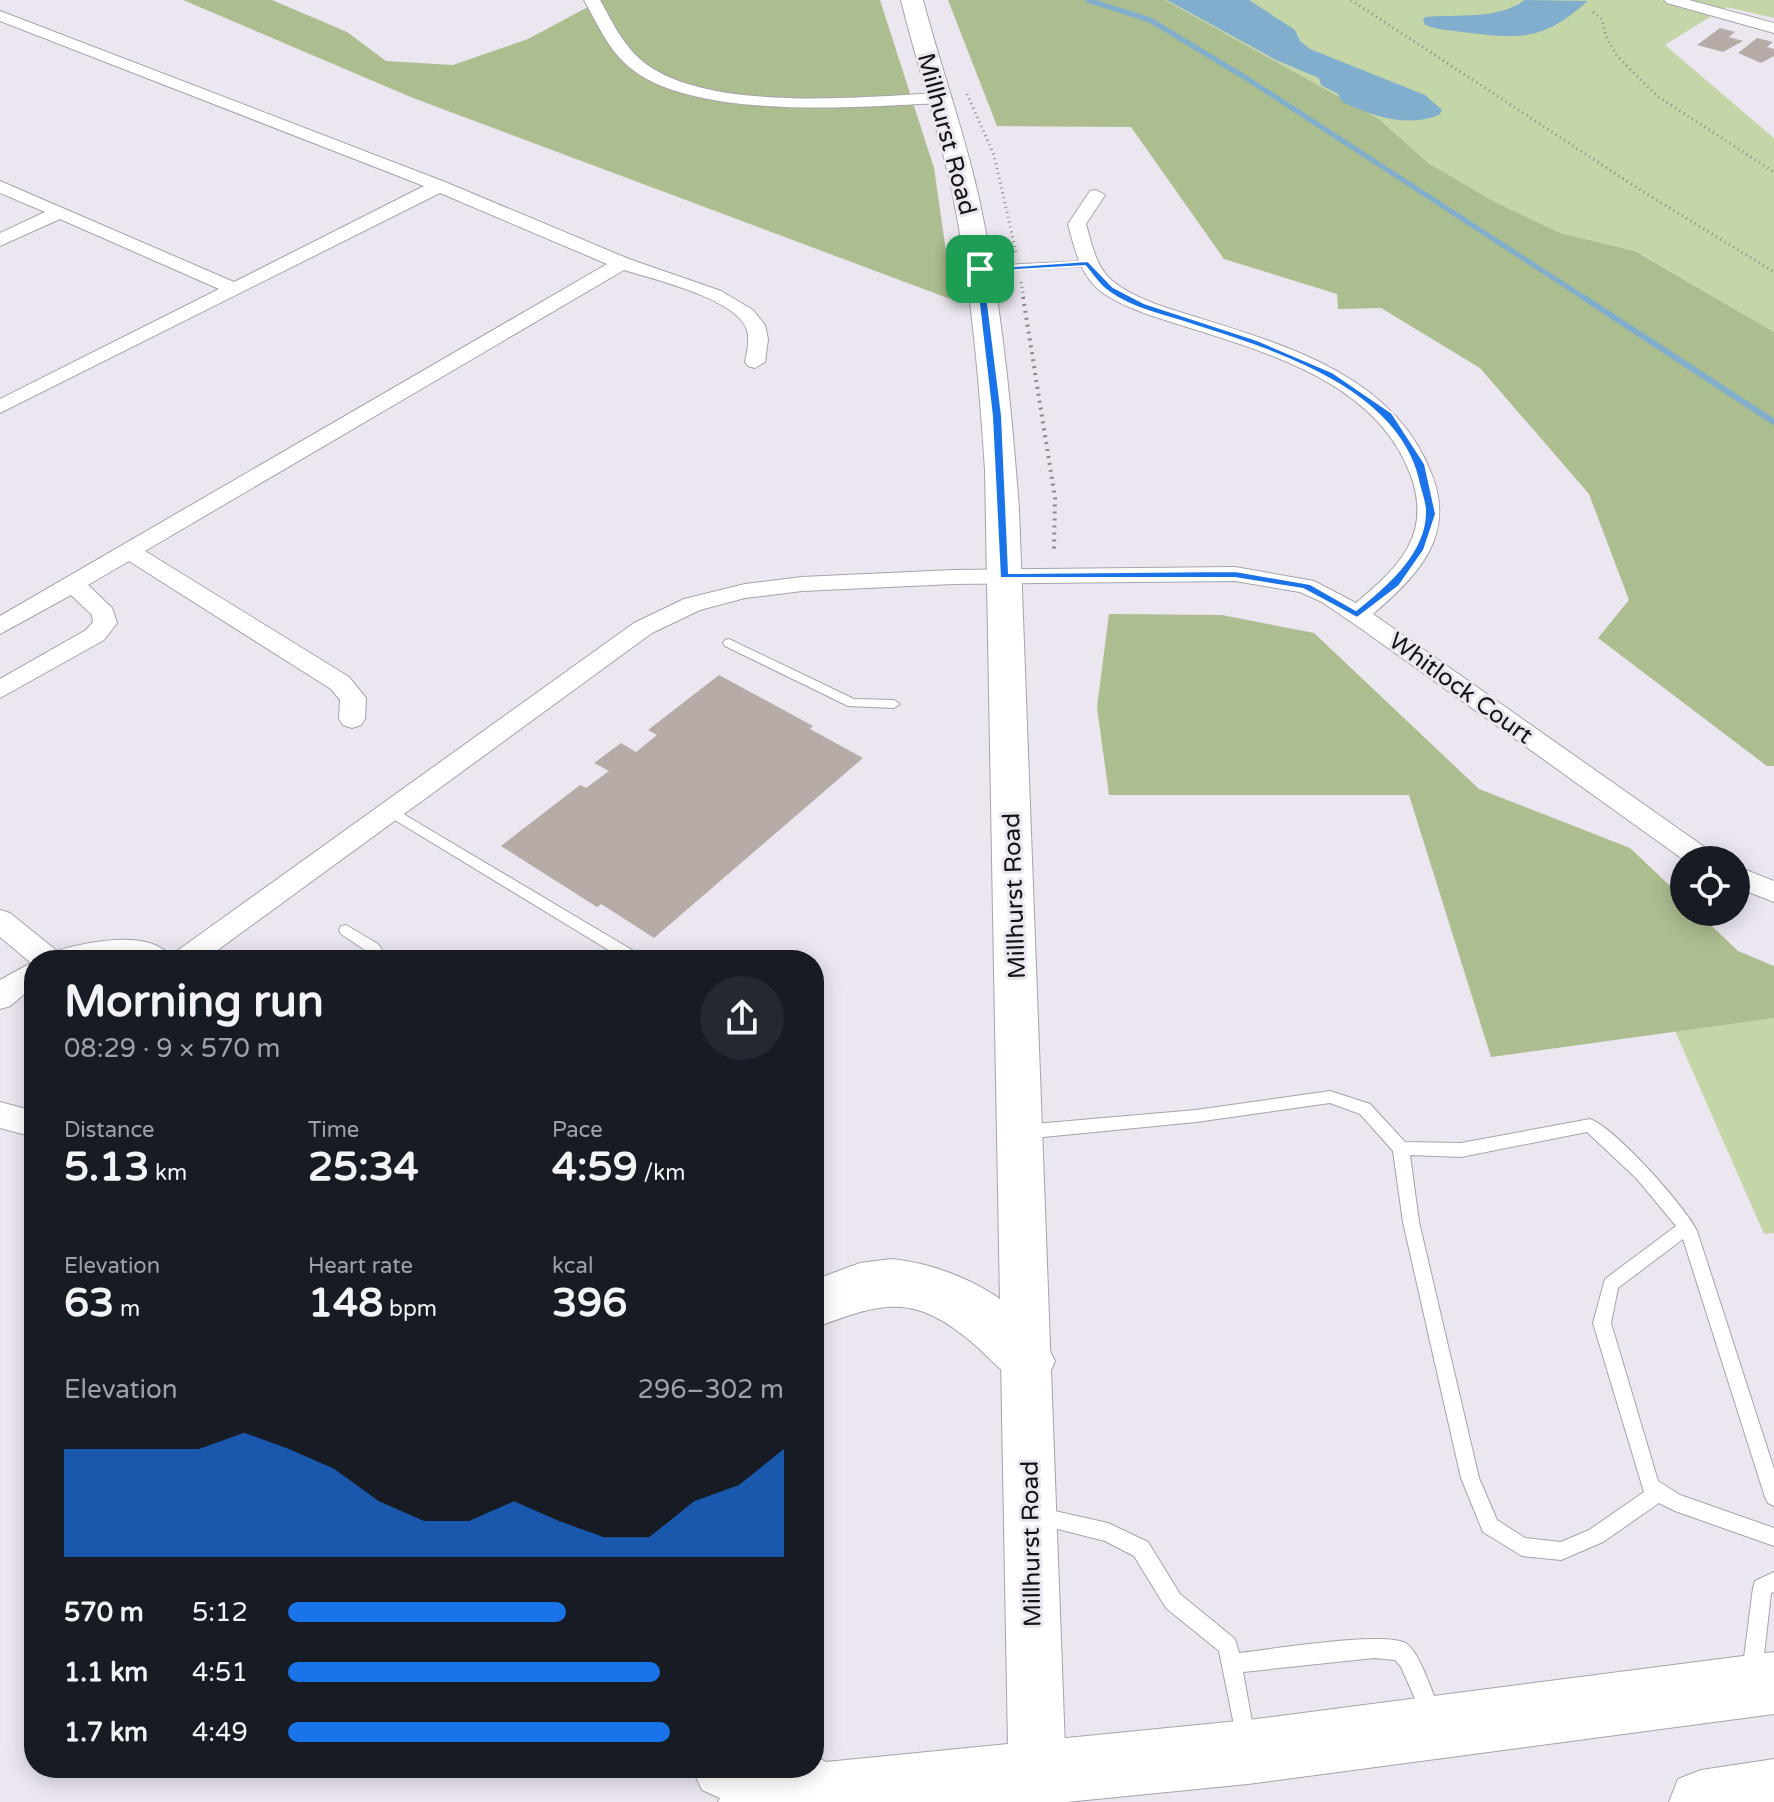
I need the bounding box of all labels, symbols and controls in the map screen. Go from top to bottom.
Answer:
street label: Millhurst Road [911,50,982,218]
pin [946,235,1014,303]
icon: arrive [958,247,1002,291]
street label: Whitlock Court [1383,627,1538,750]
street label: Millhurst Road [997,812,1032,980]
map controls [1670,846,1750,926]
button: locate [1670,846,1750,926]
text: Morning run [64,976,324,1029]
button: share [700,976,784,1060]
text: 08:29 · 9 × 570 m [64,1033,280,1064]
text: Distance [64,1117,155,1143]
text: Time [308,1117,359,1143]
text: Pace [552,1117,603,1143]
text: 5.13 [64,1143,149,1191]
text: 25:34 [308,1143,419,1191]
text: 4:59 [552,1143,638,1191]
text: km [149,1160,187,1186]
text: /km [638,1160,685,1186]
text: Elevation [64,1253,160,1279]
text: Heart rate [308,1253,413,1279]
text: kcal [552,1253,593,1279]
text: 63 [64,1279,114,1327]
text: 148 [308,1279,383,1327]
text: 396 [552,1279,627,1327]
text: m [114,1296,140,1322]
text: bpm [383,1296,437,1322]
text: Elevation [64,1374,178,1405]
text: 296–302 m [638,1374,784,1405]
street label: Millhurst Road [1016,1461,1047,1627]
text: 570 m [64,1597,144,1628]
text: 5:12 [192,1597,248,1628]
text: 1.1 km [64,1657,148,1688]
text: 4:51 [192,1657,248,1688]
text: 1.7 km [64,1717,148,1748]
text: 4:49 [192,1717,248,1748]

